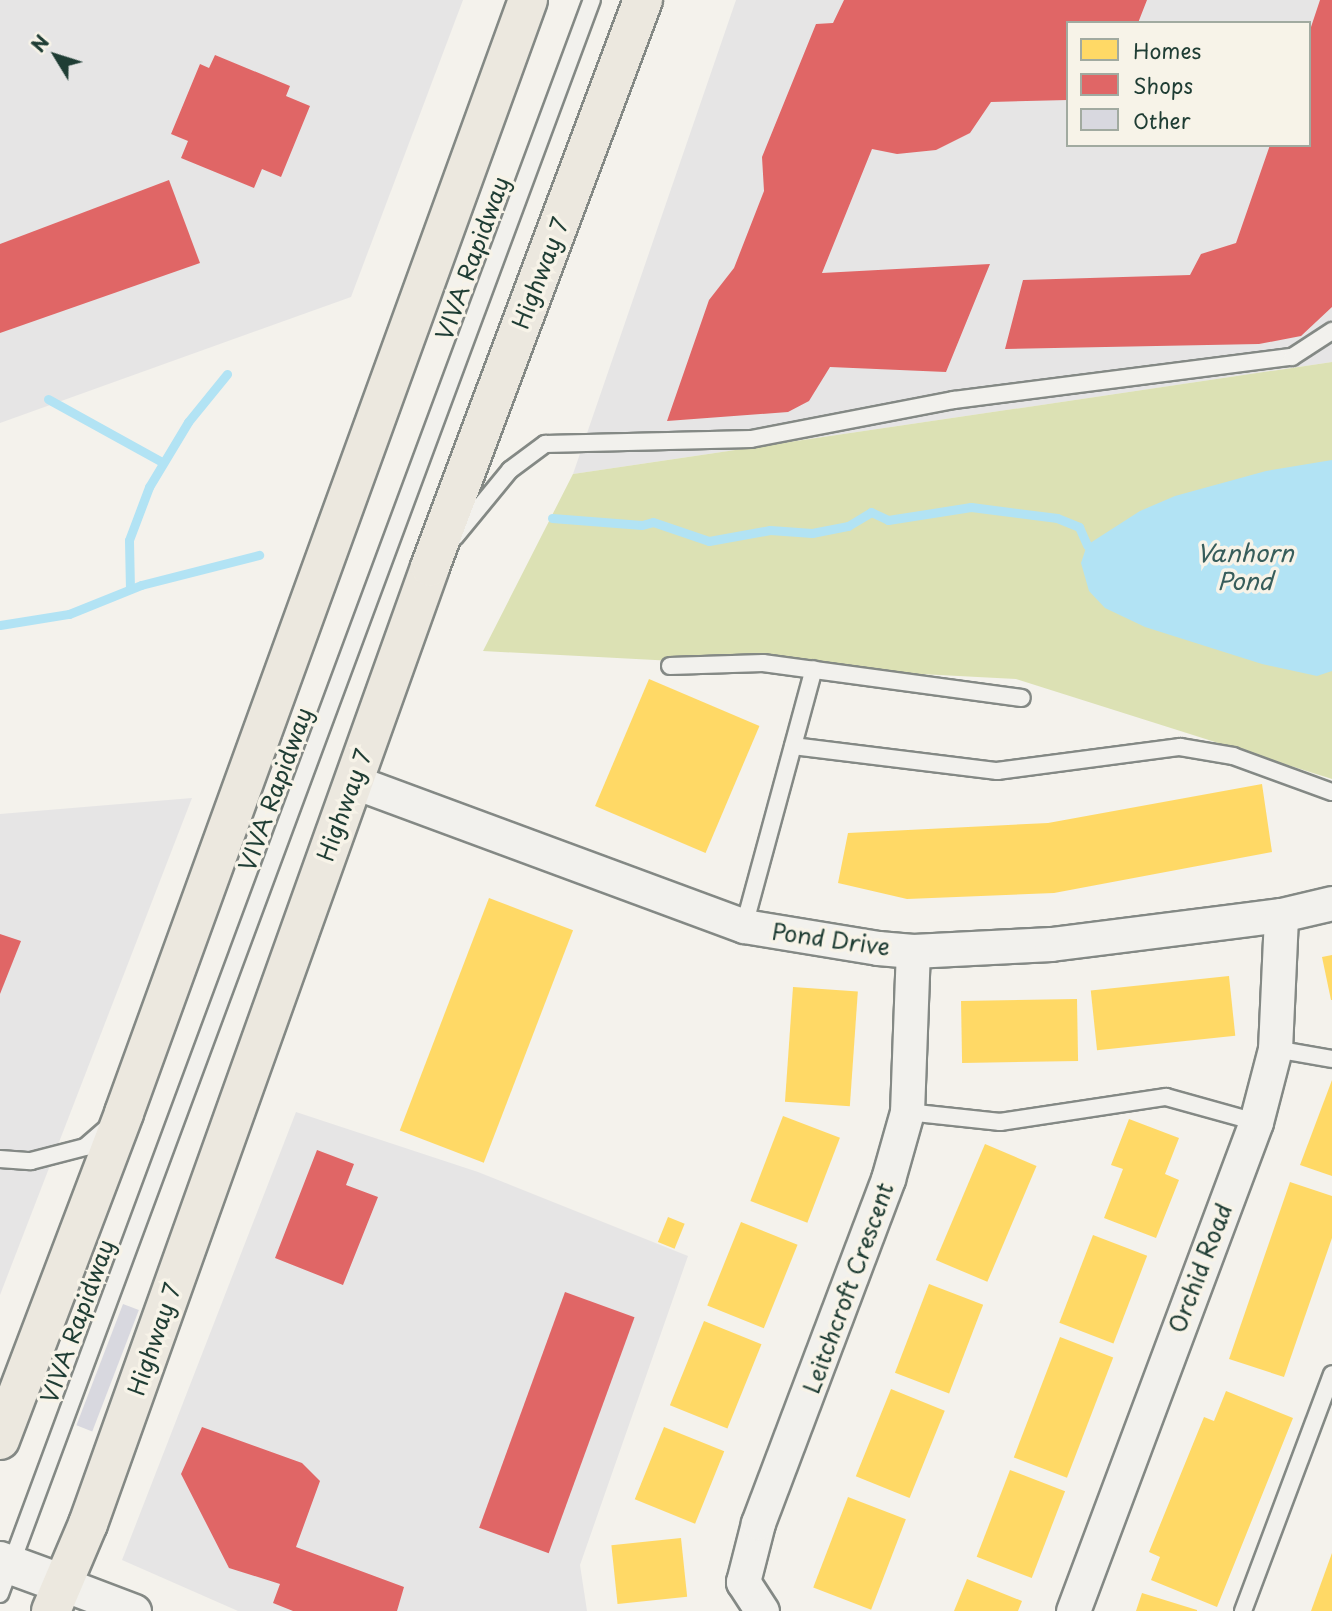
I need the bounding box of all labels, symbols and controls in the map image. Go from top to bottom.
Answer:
north arrow [21,21,91,91]
legend [1066,21,1311,147]
text: N [24,29,55,58]
text: Homes [1133,34,1201,66]
text: Shops [1133,69,1193,101]
text: Other [1133,104,1191,136]
street label: VIVA Rapidway [430,173,514,343]
street label: Highway 7 [506,214,574,332]
water label: Vanhorn Pond [1196,539,1294,595]
street label: VIVA Rapidway [233,704,317,874]
street label: Highway 7 [311,746,377,864]
street label: Pond Drive [770,917,892,961]
street label: Leitchcroft Crescent [797,1178,899,1398]
street label: Orchid Road [1163,1199,1237,1337]
street label: VIVA Rapidway [35,1236,119,1406]
street label: Highway 7 [122,1279,186,1399]

